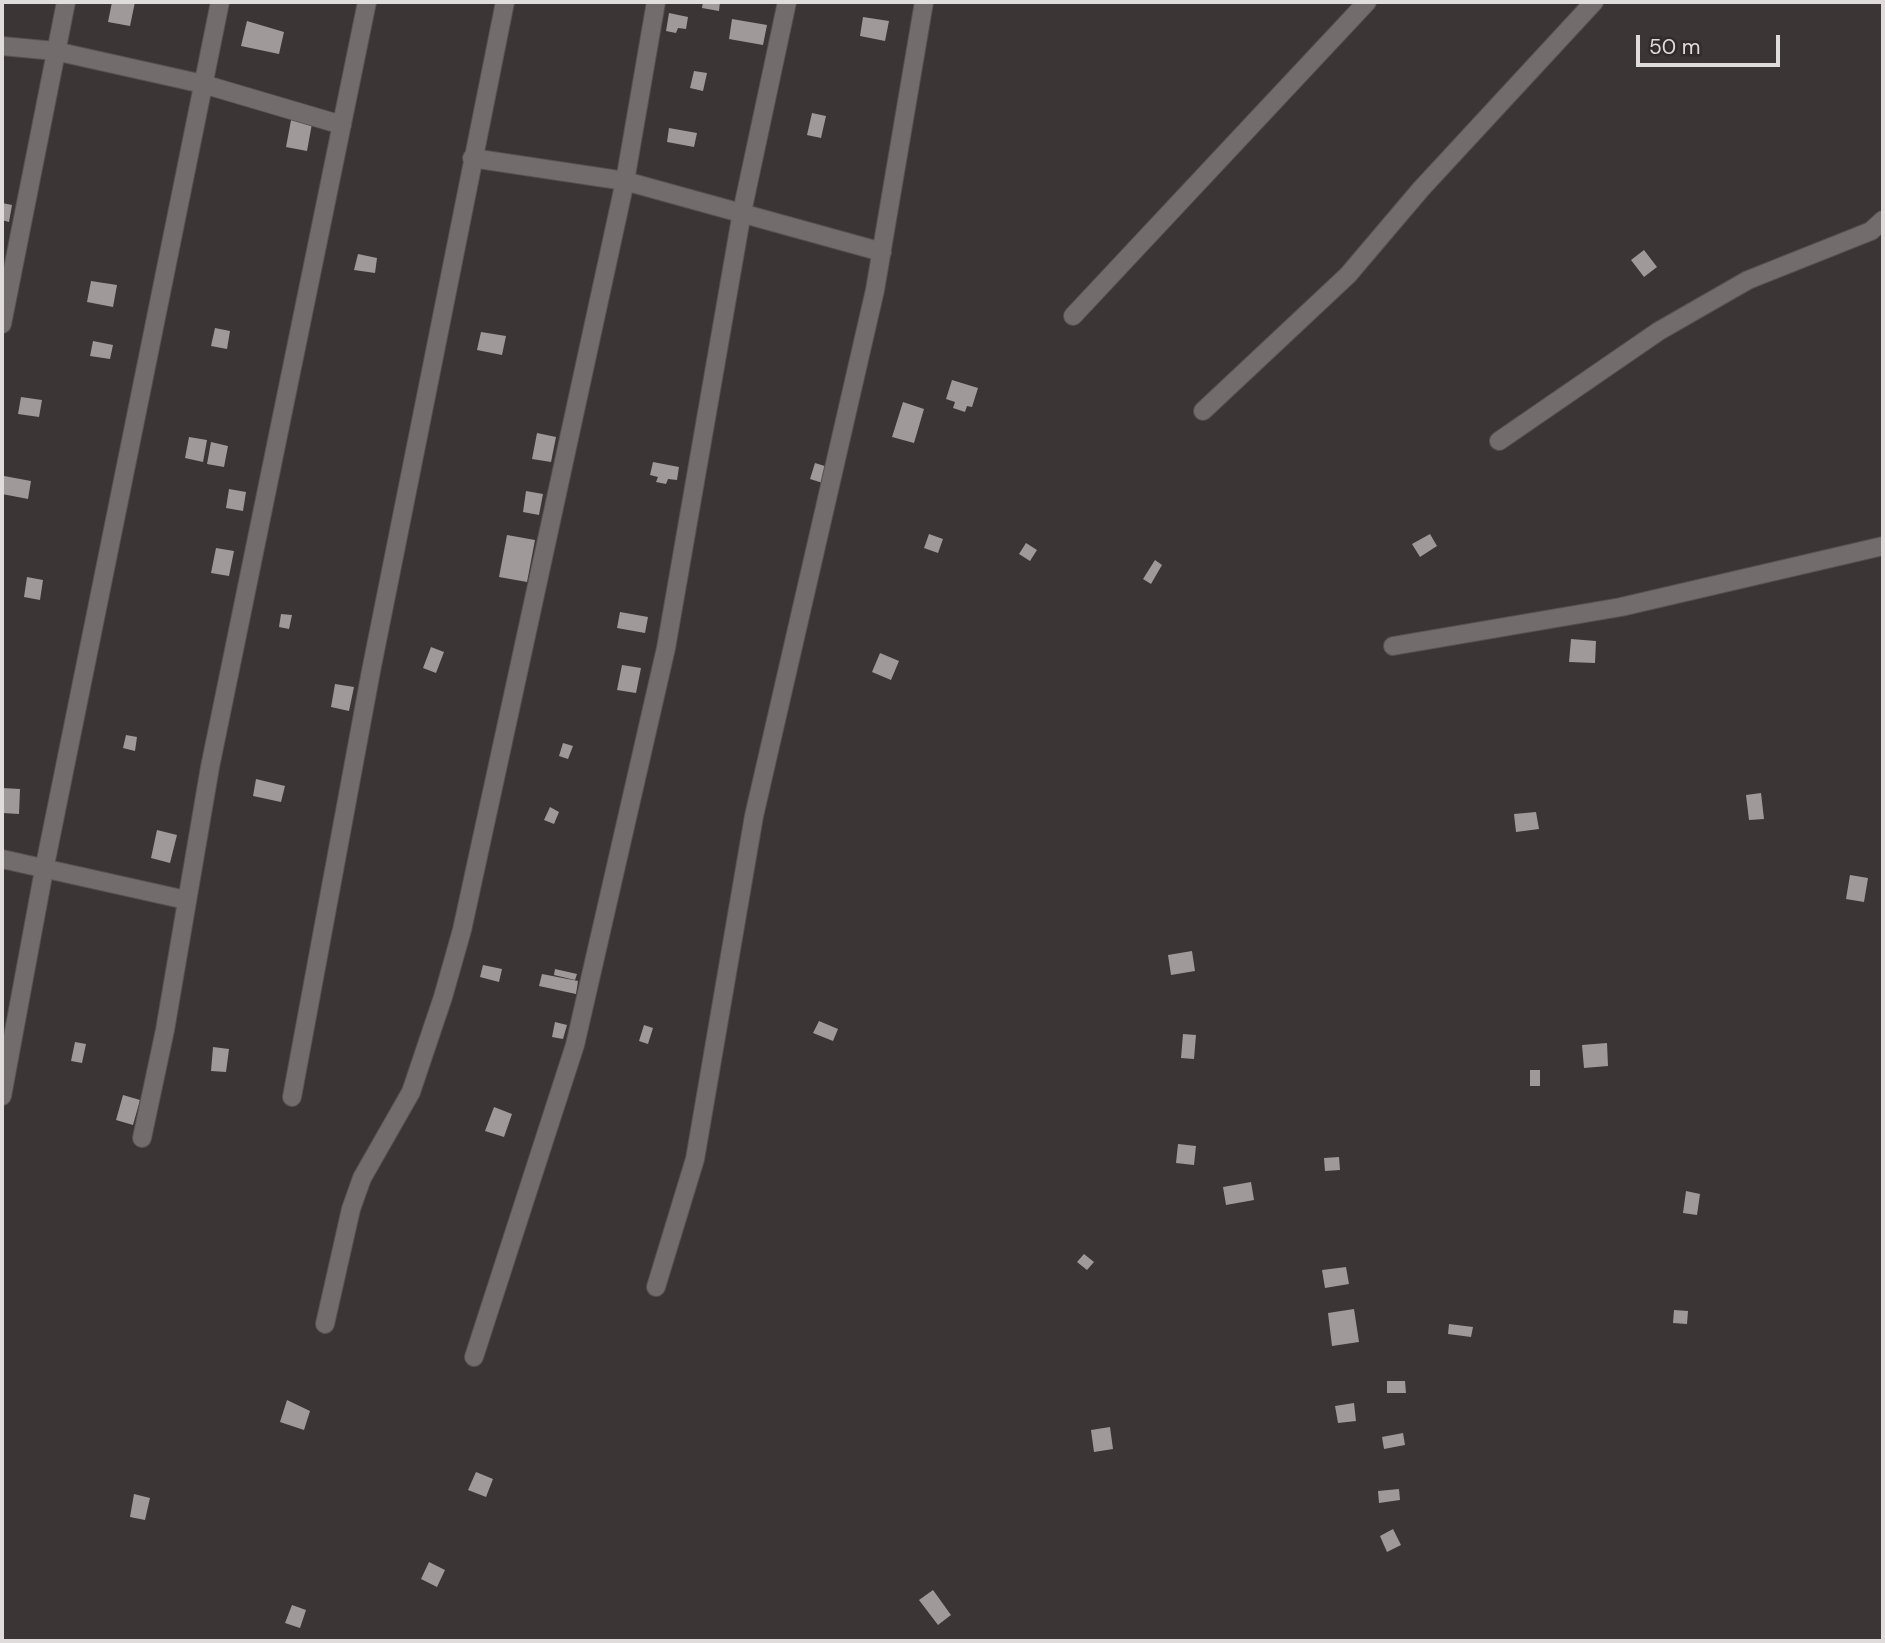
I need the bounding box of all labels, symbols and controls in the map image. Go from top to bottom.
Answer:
scale bar [1640,21,1784,65]
text: 50 m [1649,33,1700,61]

